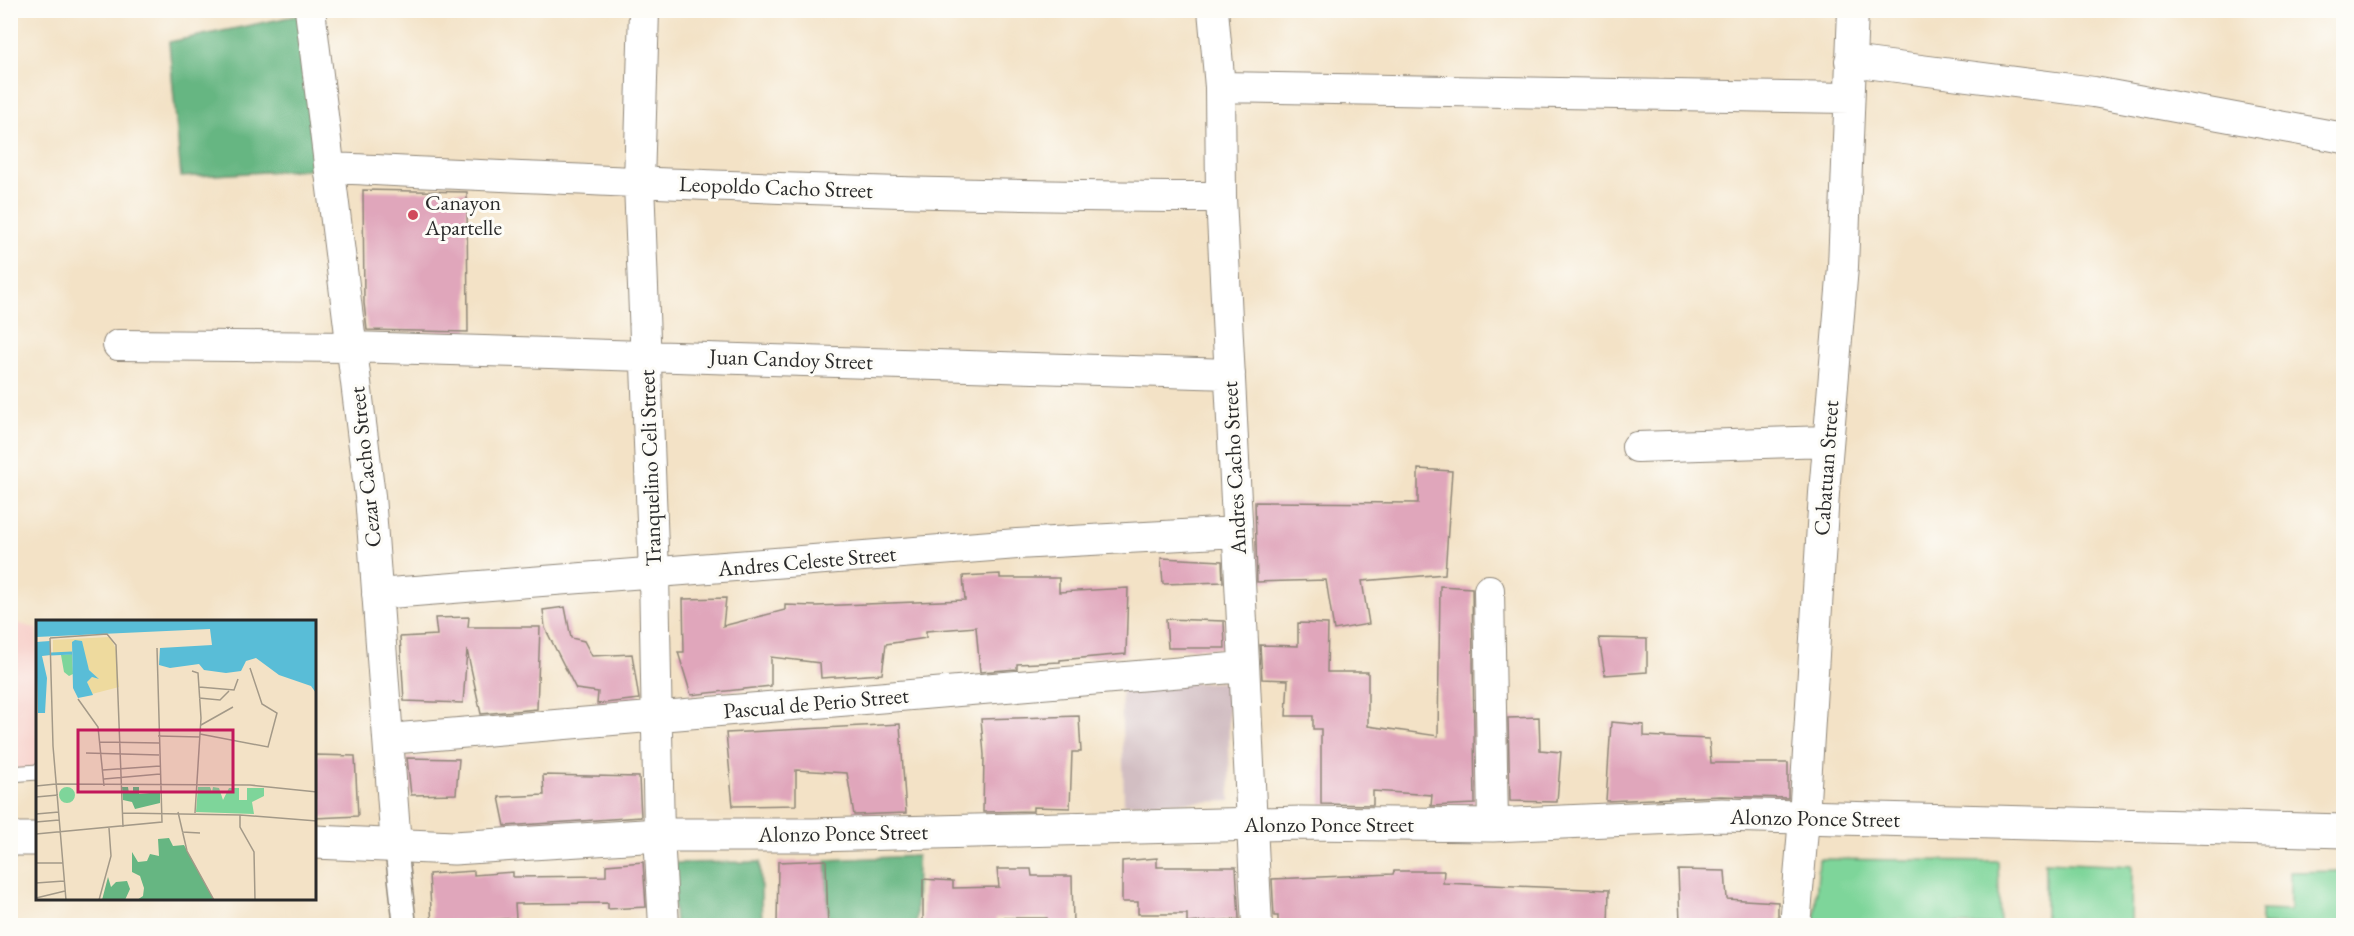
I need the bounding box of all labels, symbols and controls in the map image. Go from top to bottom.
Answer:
street label: Leopoldo Cacho Street [679,169,874,205]
place label: Canayon Apartelle [424,188,502,242]
marker: Canayon Apartelle [406,208,420,222]
street label: Juan Candoy Street [707,342,873,376]
street label: Tranquelino Celi Street [632,369,668,567]
street label: Andres Cacho Street [1215,380,1253,556]
street label: Cezar Cacho Street [342,385,388,549]
street label: Cabatuan Street [1807,399,1845,537]
street label: Andres Celeste Street [716,539,897,583]
inset map [36,620,316,900]
street label: Pascual de Perio Street [722,680,910,726]
street label: Alonzo Ponce Street [1729,802,1900,834]
street label: Alonzo Ponce Street [1243,810,1414,839]
street label: Alonzo Ponce Street [757,817,928,849]

